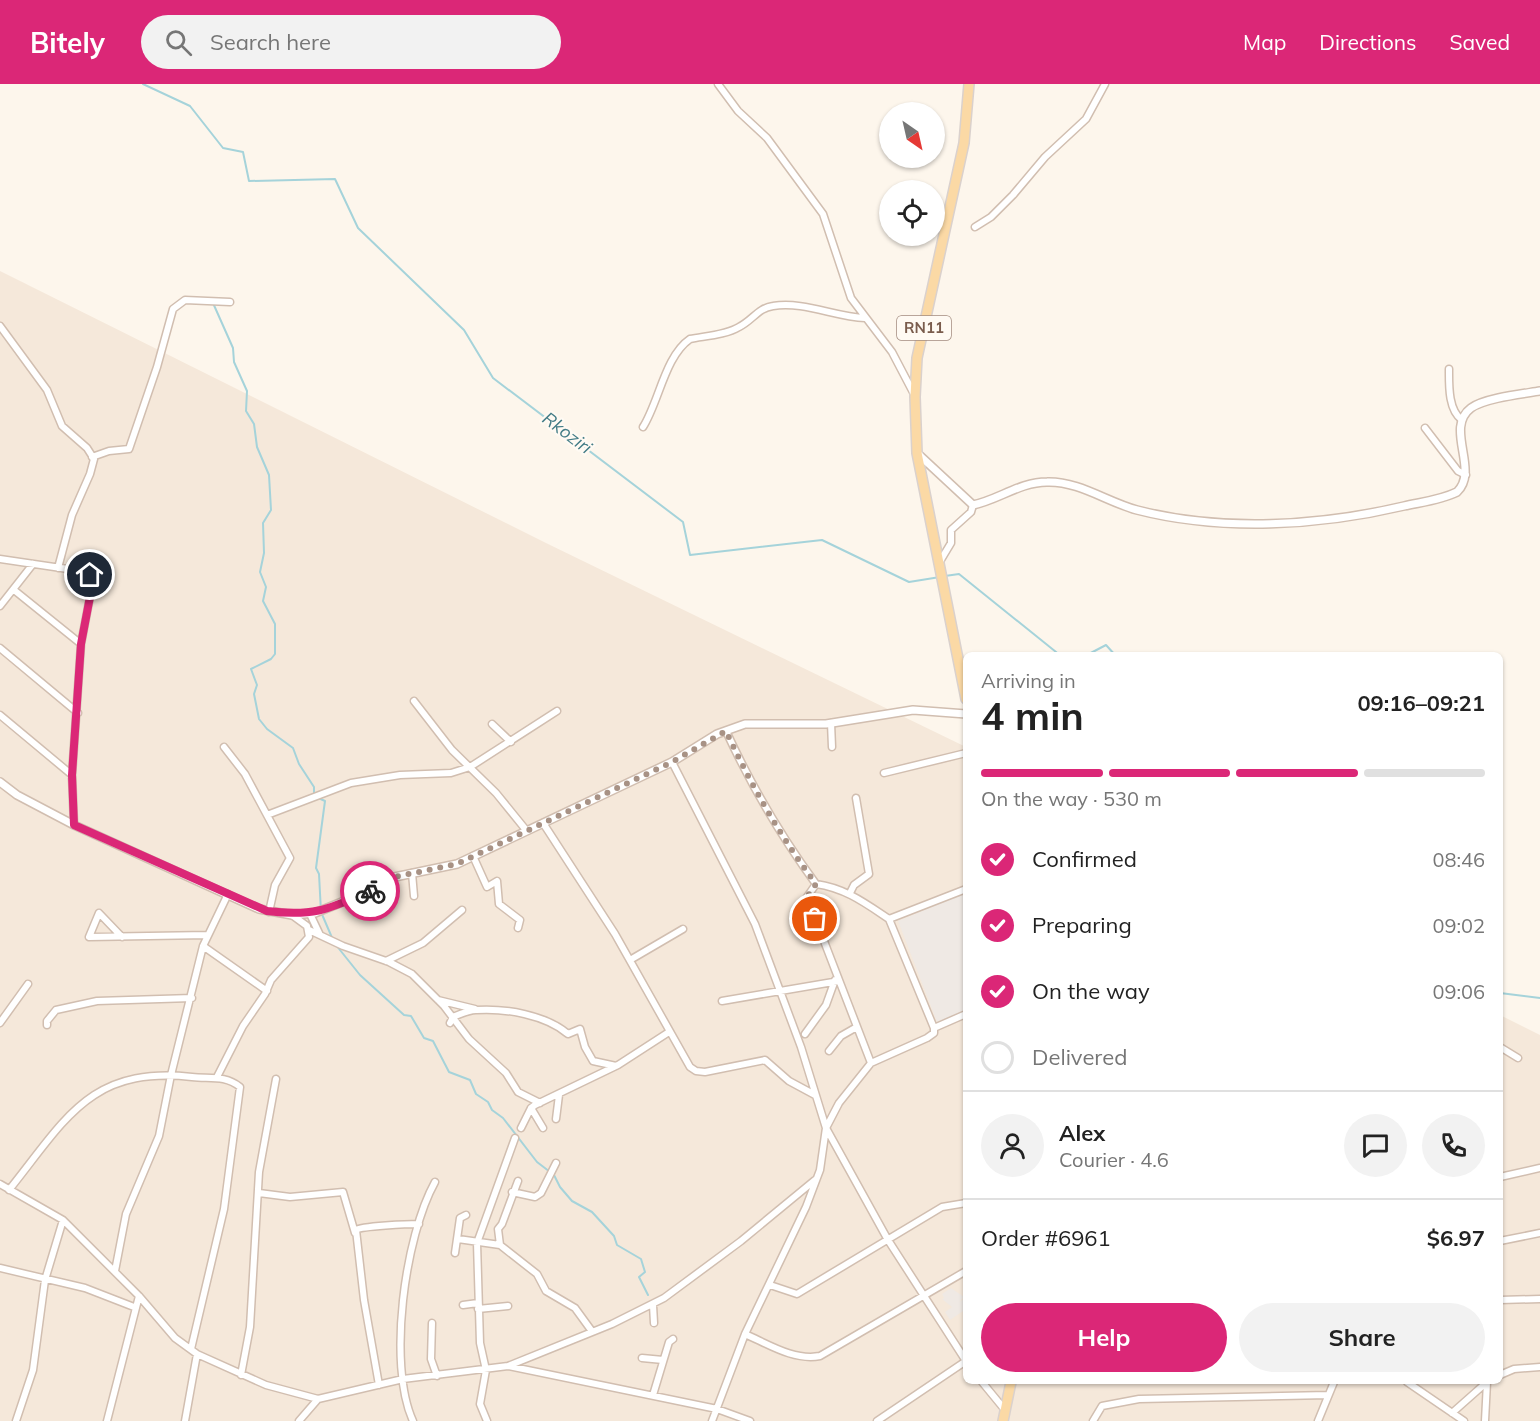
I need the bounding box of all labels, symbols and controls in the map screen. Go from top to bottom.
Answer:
search box [141,15,561,69]
text: Bitely [30,25,105,60]
icon: search [162,26,195,59]
text: Search here [210,28,331,56]
text: Map [1243,29,1286,55]
text: Directions [1319,29,1416,55]
text: Saved [1449,29,1510,55]
north arrow [879,102,945,168]
map controls [879,102,945,246]
button: locate [879,180,945,246]
road number: RN11 [897,316,951,340]
water label: Rkoziri [538,407,597,459]
pin [64,549,115,600]
icon: home [73,558,106,591]
text: Arriving in [981,668,1076,693]
text: 09:16–09:21 [1357,689,1485,717]
text: 4 min [981,691,1084,740]
text: On the way · 530 m [981,786,1162,811]
icon: check [981,843,1014,876]
text: Confirmed [1032,845,1137,873]
text: 08:46 [1432,847,1485,872]
courier [340,861,400,921]
icon: bike [354,875,387,908]
pin [789,893,840,944]
icon: bag [798,902,831,935]
icon: check [981,909,1014,942]
text: Preparing [1032,911,1132,939]
text: 09:02 [1432,913,1485,938]
icon: check [981,975,1014,1008]
text: On the way [1032,977,1150,1005]
text: 09:06 [1432,979,1485,1004]
text: Delivered [1032,1043,1127,1071]
button: person [981,1114,1044,1177]
button: chat [1344,1114,1407,1177]
button: phone [1422,1114,1485,1177]
text: Alex [1059,1119,1105,1147]
text: Courier · 4.6 [1059,1147,1169,1172]
text: Order #6961 [981,1224,1111,1252]
text: $6.97 [1427,1224,1485,1252]
button: Help [981,1303,1227,1372]
button: Share [1239,1303,1485,1372]

